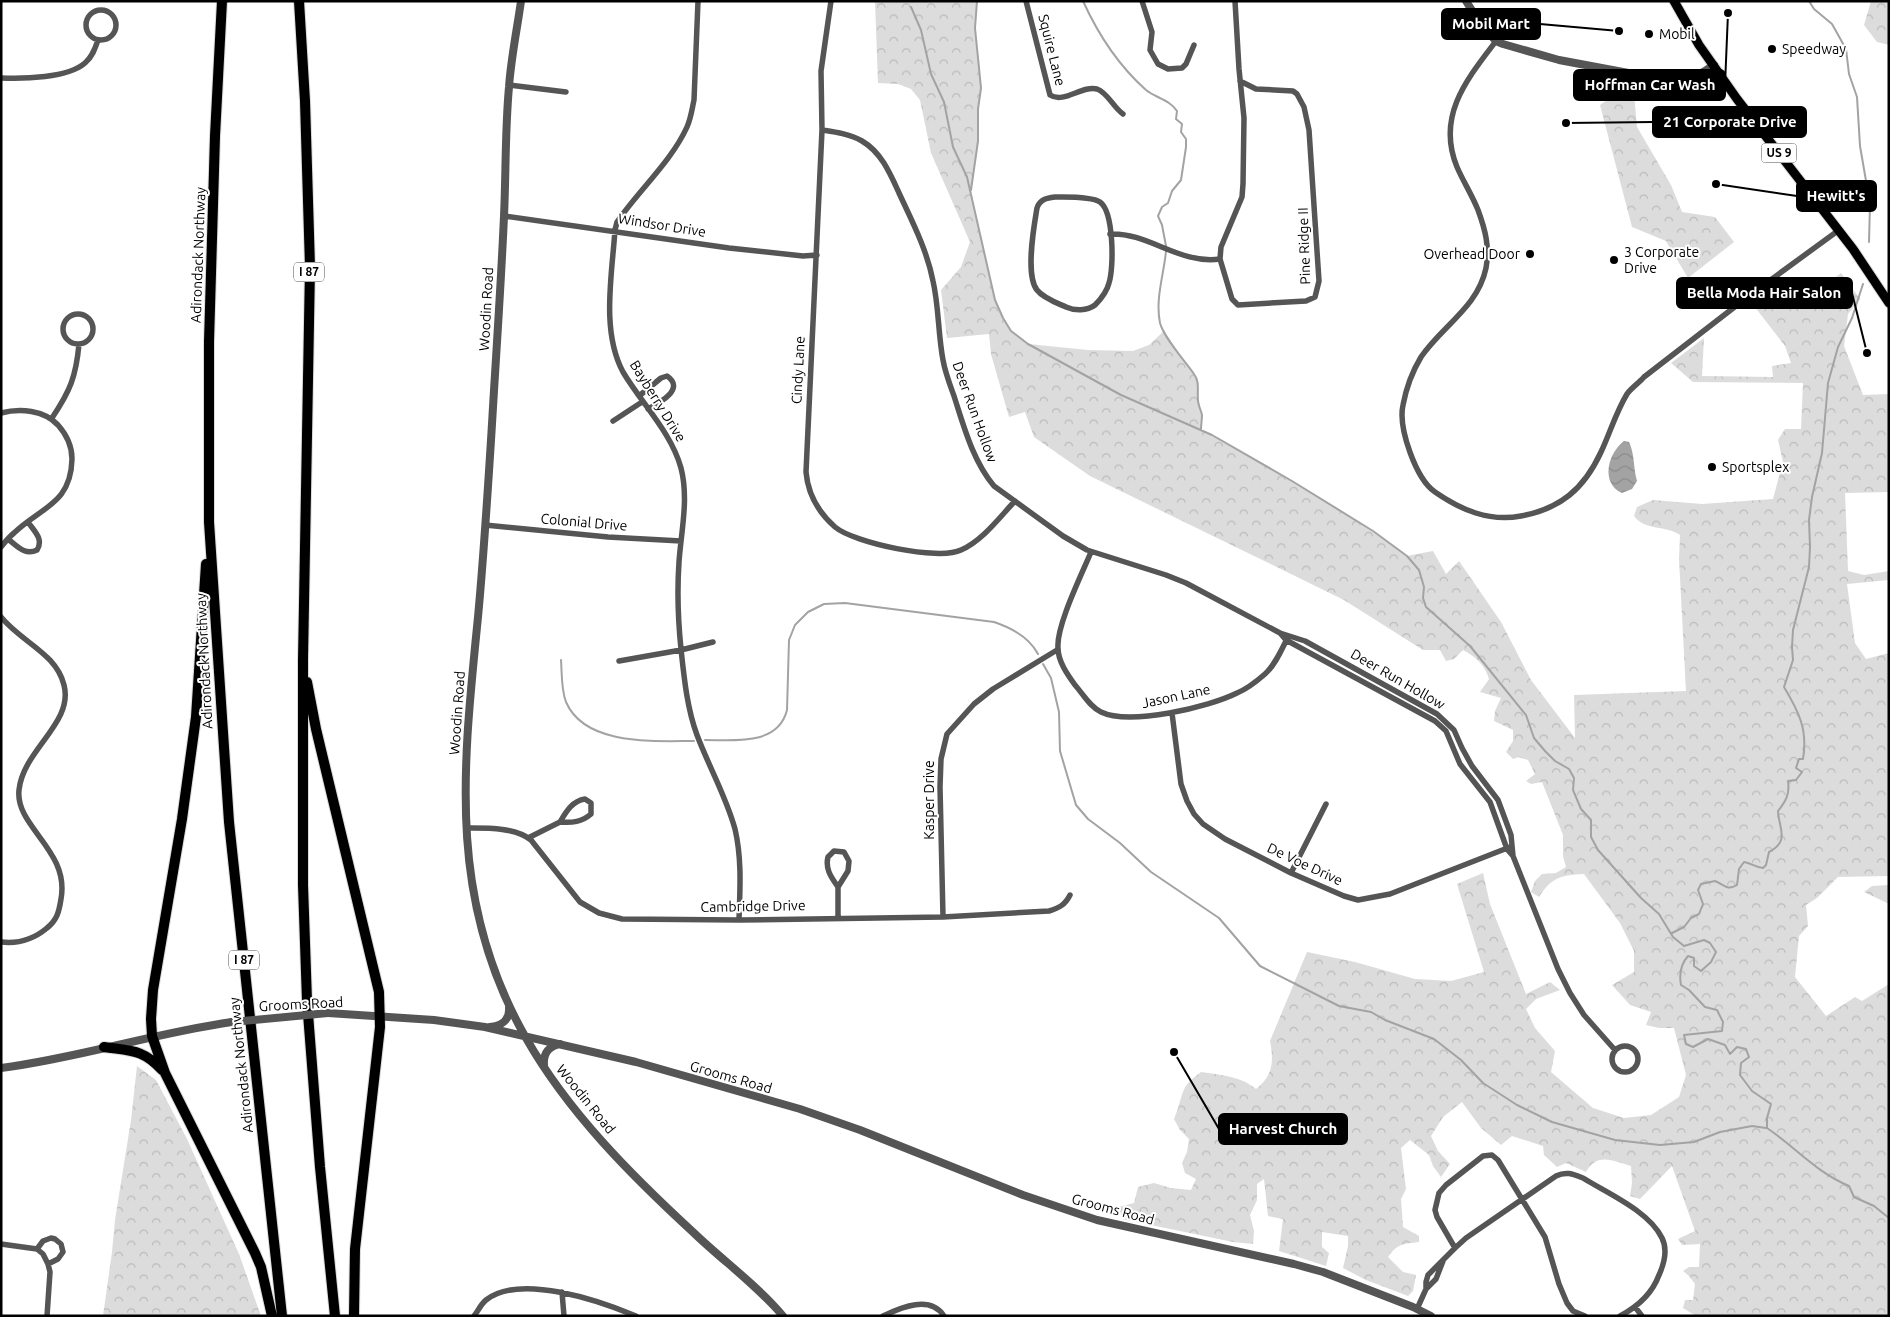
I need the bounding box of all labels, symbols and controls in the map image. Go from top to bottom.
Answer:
callout: Mobil Mart [1442,9,1540,39]
street label: Squire Lane [1035,13,1069,87]
text: Mobil Mart [1452,15,1530,32]
place label: Mobil [1659,26,1695,42]
marker: Mobil [1643,28,1655,40]
place label: Speedway [1782,41,1846,57]
marker: Speedway [1766,43,1778,55]
callout: Hoffman Car Wash [1574,70,1725,100]
text: Hoffman Car Wash [1585,76,1715,93]
callout: 21 Corporate Drive [1653,107,1806,137]
text: 21 Corporate Drive [1663,113,1797,130]
road number: US 9 [1762,144,1796,162]
callout: Hewitt's [1797,181,1876,211]
street label: Adirondack Northway [188,186,208,323]
text: Hewitt's [1806,187,1866,204]
street label: Pine Ridge II [1295,207,1313,285]
street label: Windsor Drive [617,210,707,240]
place label: 3 Corporate Drive [1624,244,1699,276]
place label: Overhead Door [1423,246,1521,262]
marker: Overhead Door [1524,248,1536,260]
marker: 3 Corporate Drive [1608,254,1620,266]
road number: I 87 [294,262,324,282]
street label: Woodin Road [476,267,496,351]
callout: Bella Moda Hair Salon [1677,278,1852,308]
text: Bella Moda Hair Salon [1687,284,1841,301]
street label: Cindy Lane [788,336,808,404]
street label: Bayberry Drive [627,357,689,445]
street label: Deer Run Hollow [949,359,1001,465]
place label: Sportsplex [1722,459,1789,475]
marker: Sportsplex [1706,461,1718,473]
street label: Colonial Drive [540,510,628,534]
street label: Adirondack Northway [192,592,216,729]
street label: Deer Run Hollow [1348,646,1448,713]
street label: Woodin Road [446,670,468,756]
street label: Jason Lane [1140,681,1212,711]
street label: Kasper Drive [921,760,937,840]
street label: De Voe Drive [1265,840,1345,888]
street label: Cambridge Drive [700,897,806,915]
road number: I 87 [229,950,259,970]
street label: Grooms Road [258,994,344,1014]
street label: Adirondack Northway [226,996,256,1134]
street label: Grooms Road [688,1058,774,1096]
street label: Woodin Road [553,1061,619,1137]
callout: Harvest Church [1219,1114,1347,1144]
text: Harvest Church [1229,1120,1337,1137]
street label: Grooms Road [1070,1190,1156,1228]

